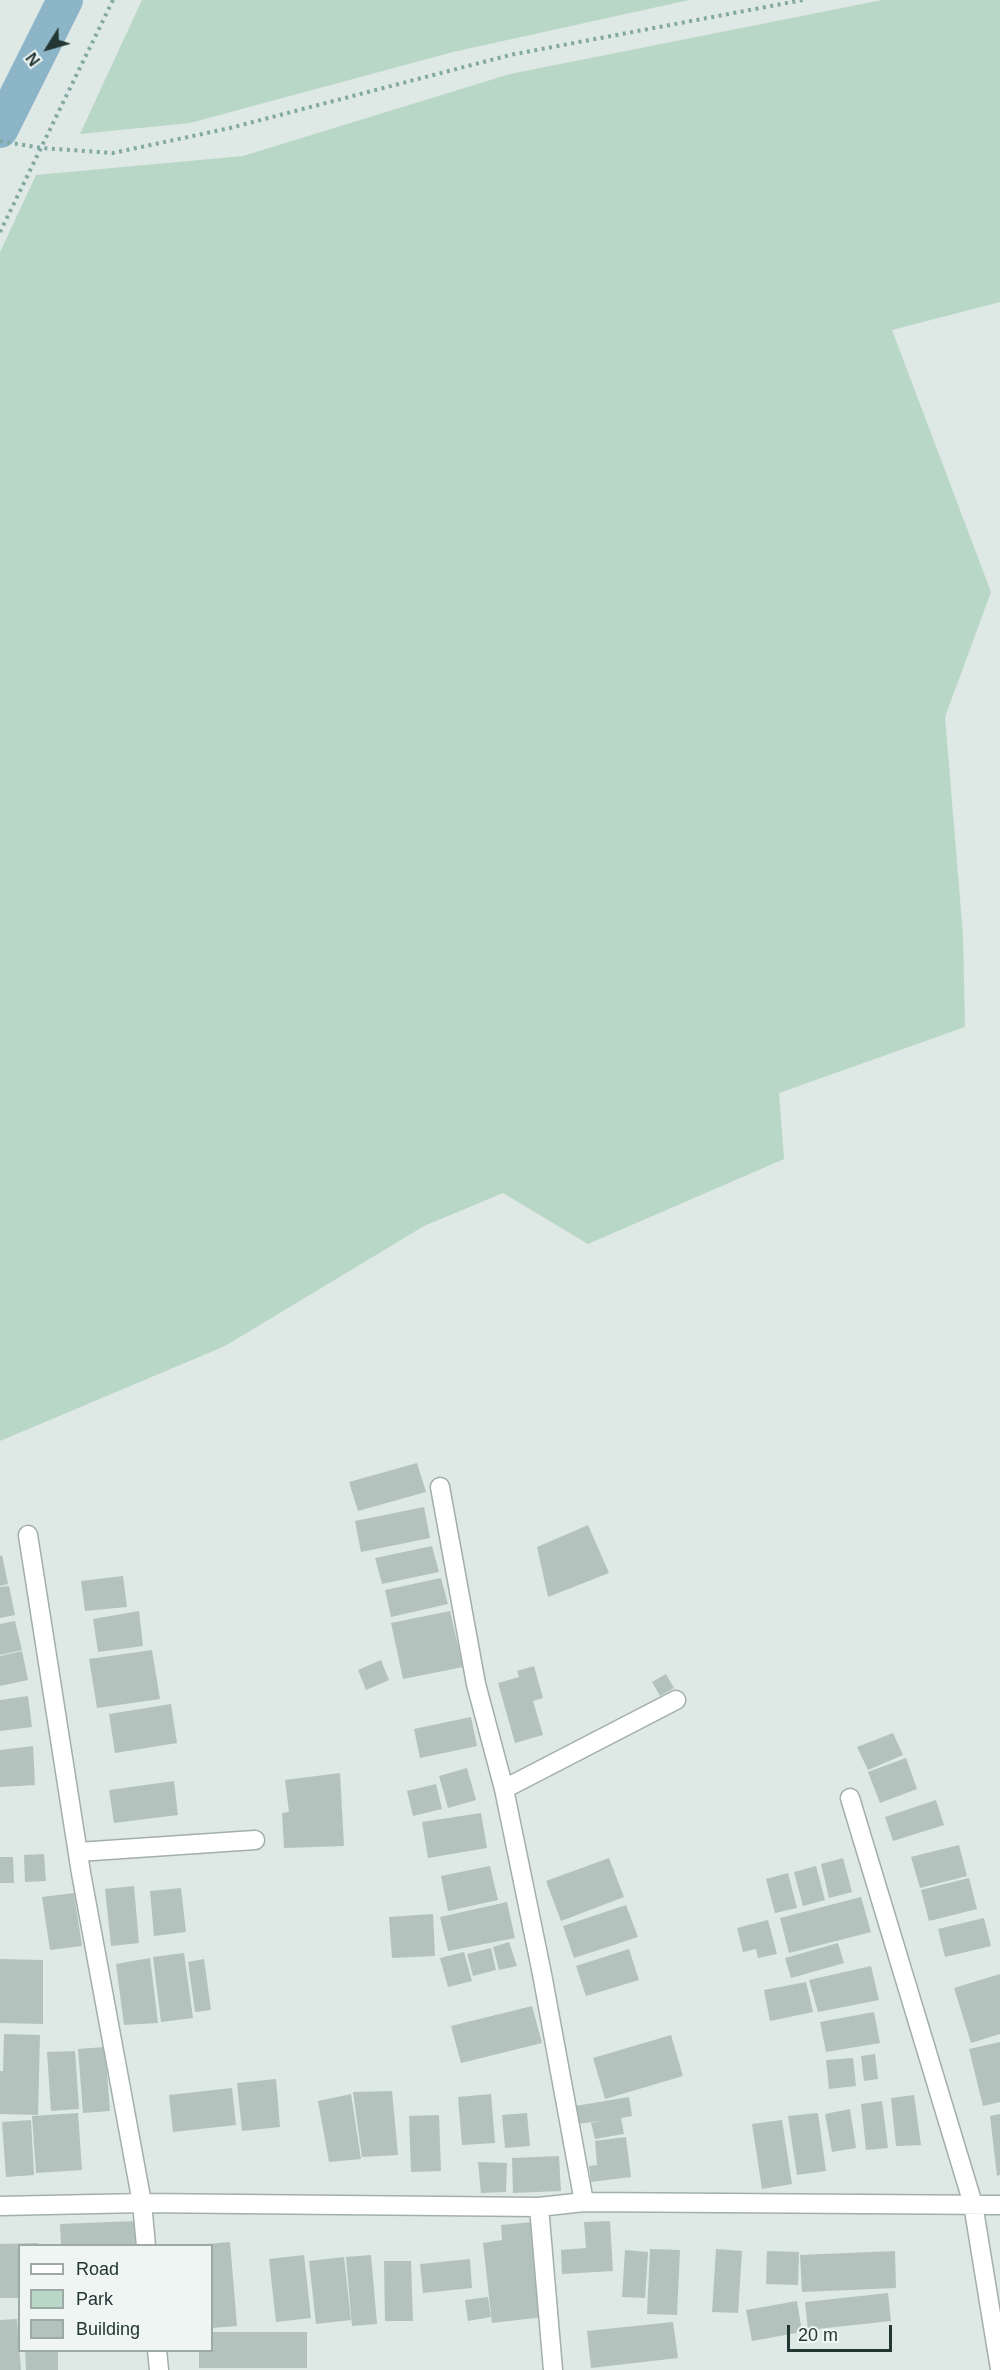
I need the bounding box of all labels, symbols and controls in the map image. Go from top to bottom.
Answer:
north arrow [18,18,78,78]
text: N [23,49,43,69]
legend [18,2244,213,2352]
text: Road [76,2259,119,2279]
text: Park [76,2289,113,2309]
scale bar [790,2313,895,2351]
text: Building [76,2319,140,2339]
text: 20 m [798,2325,838,2345]

